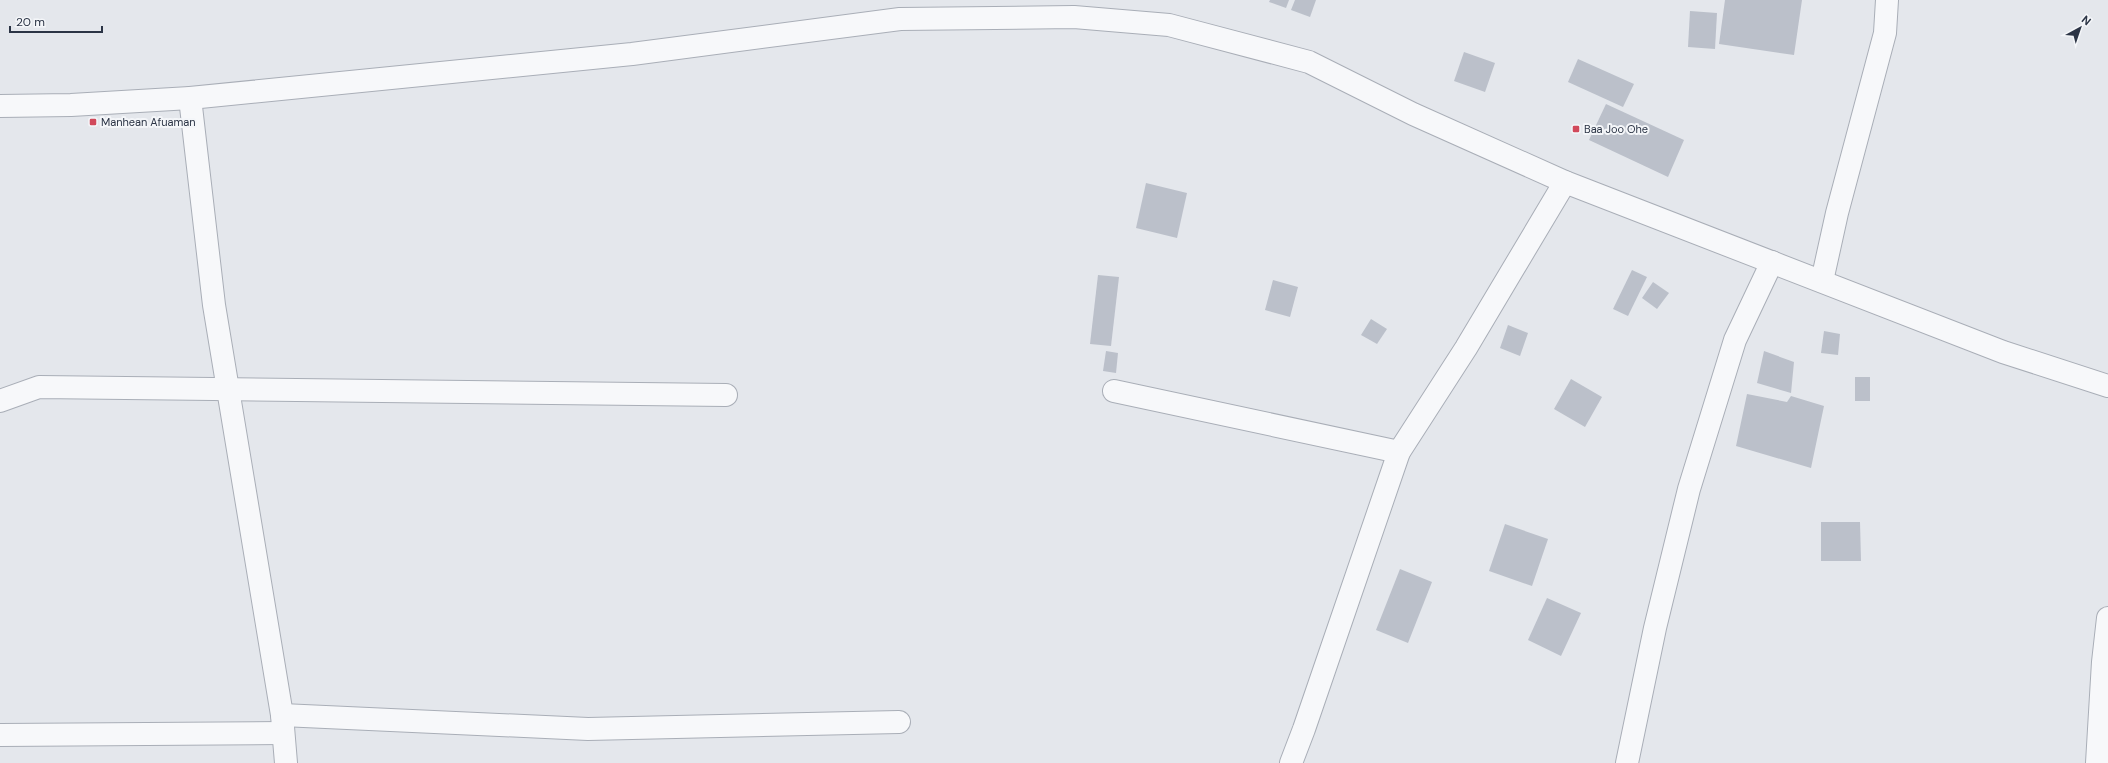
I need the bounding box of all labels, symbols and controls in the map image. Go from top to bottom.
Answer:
scale bar [10,8,102,34]
north arrow [2060,8,2100,48]
text: N [2079,12,2094,28]
text: 20 m [16,14,45,30]
place label: Manhean Afuaman [101,115,196,129]
marker: Manhean Afuaman [88,117,98,127]
place label: Baa Joo Ohe [1584,122,1648,136]
marker: Baa Joo Ohe [1571,124,1581,134]

